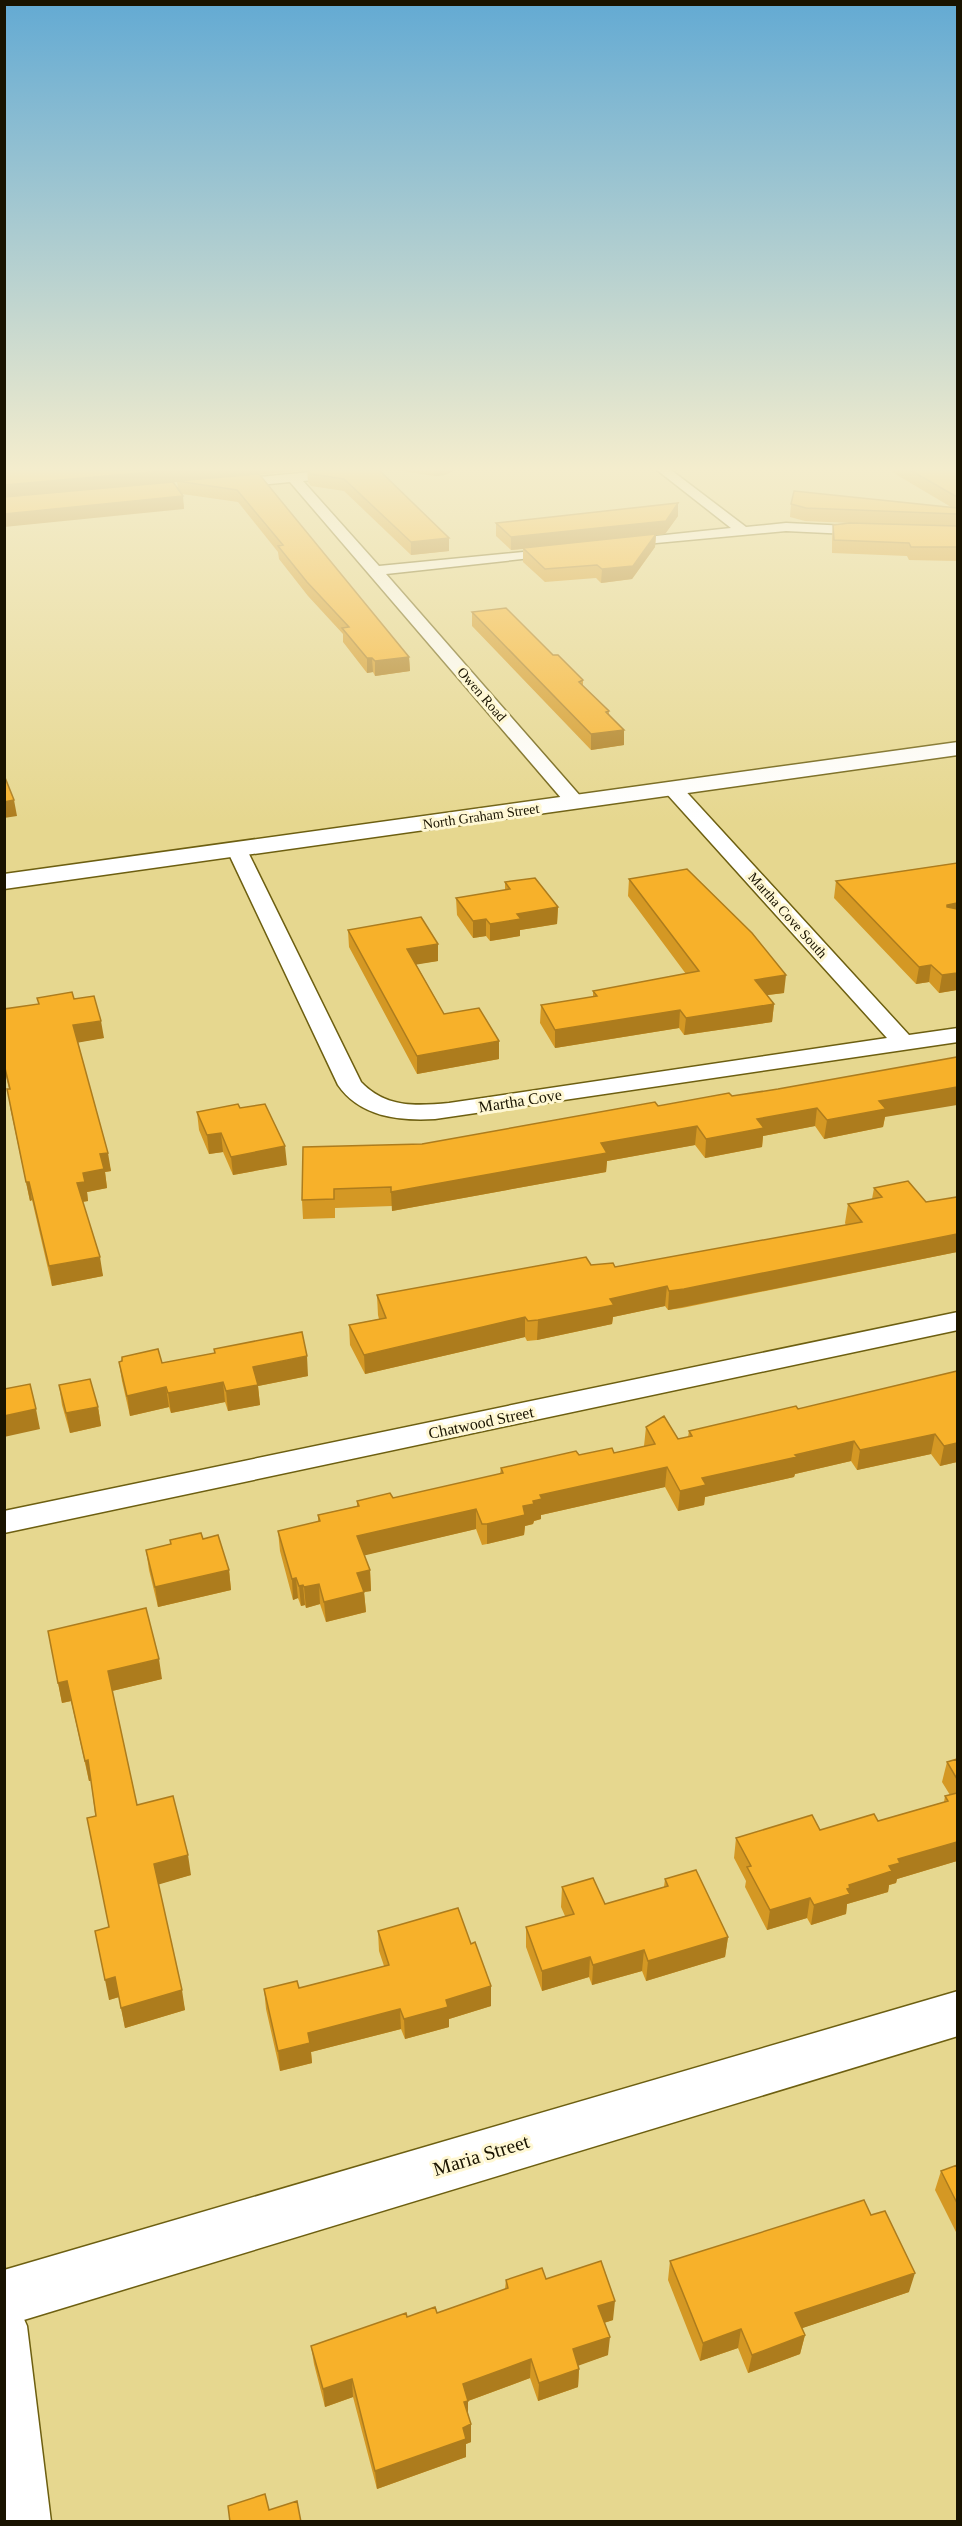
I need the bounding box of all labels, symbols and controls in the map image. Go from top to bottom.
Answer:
street label: Owen Road [454,664,509,724]
street label: North Graham Street [422,801,540,832]
street label: Martha Cove South [745,870,830,961]
street label: Martha Cove [477,1086,563,1115]
street label: Chatwood Street [427,1403,536,1442]
street label: Maria Street [430,2130,532,2180]

